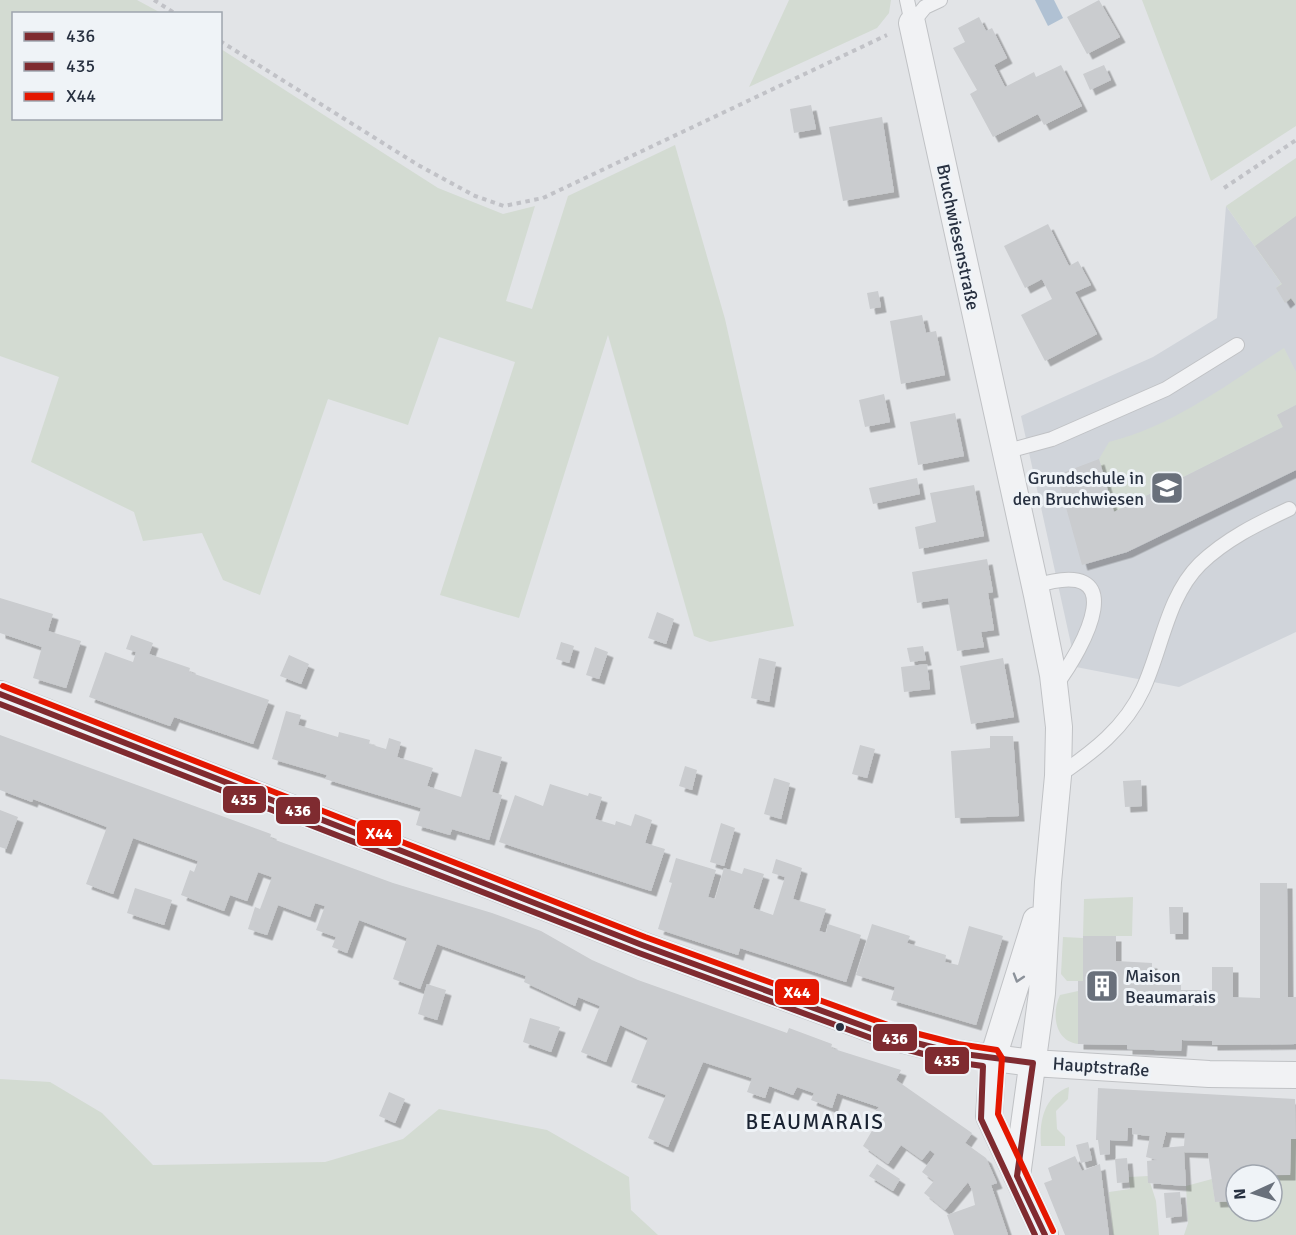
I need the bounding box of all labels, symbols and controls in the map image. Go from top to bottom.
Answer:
legend [12,12,222,120]
text: 436 [66,25,95,47]
text: 435 [66,55,95,77]
text: X44 [66,85,96,107]
street label: Bruchwiesenstraße [932,162,984,312]
place label: Grundschule in den Bruchwiesen [1013,467,1144,510]
school or university icon: Grundschule in den Bruchwiesen [1149,470,1185,506]
line badge: 435 [222,785,267,814]
text: 435 [231,790,257,810]
line badge: 436 [275,796,321,825]
text: 436 [285,801,311,821]
line badge: X44 [356,819,402,847]
text: X44 [365,824,393,844]
place label: Maison Beaumarais [1125,965,1216,1008]
building icon: Maison Beaumarais [1084,968,1120,1004]
one-way arrow [1013,972,1025,983]
line badge: X44 [774,978,820,1006]
text: X44 [783,983,811,1003]
unlabelled marker [834,1021,846,1033]
line badge: 436 [872,1023,918,1052]
text: 436 [882,1029,908,1049]
line badge: 435 [924,1046,970,1075]
text: 435 [934,1051,960,1071]
street label: Hauptstraße [1052,1053,1150,1081]
district label: BEAUMARAIS [745,1109,885,1135]
north arrow [1224,1163,1284,1223]
text: N [1230,1188,1250,1200]

